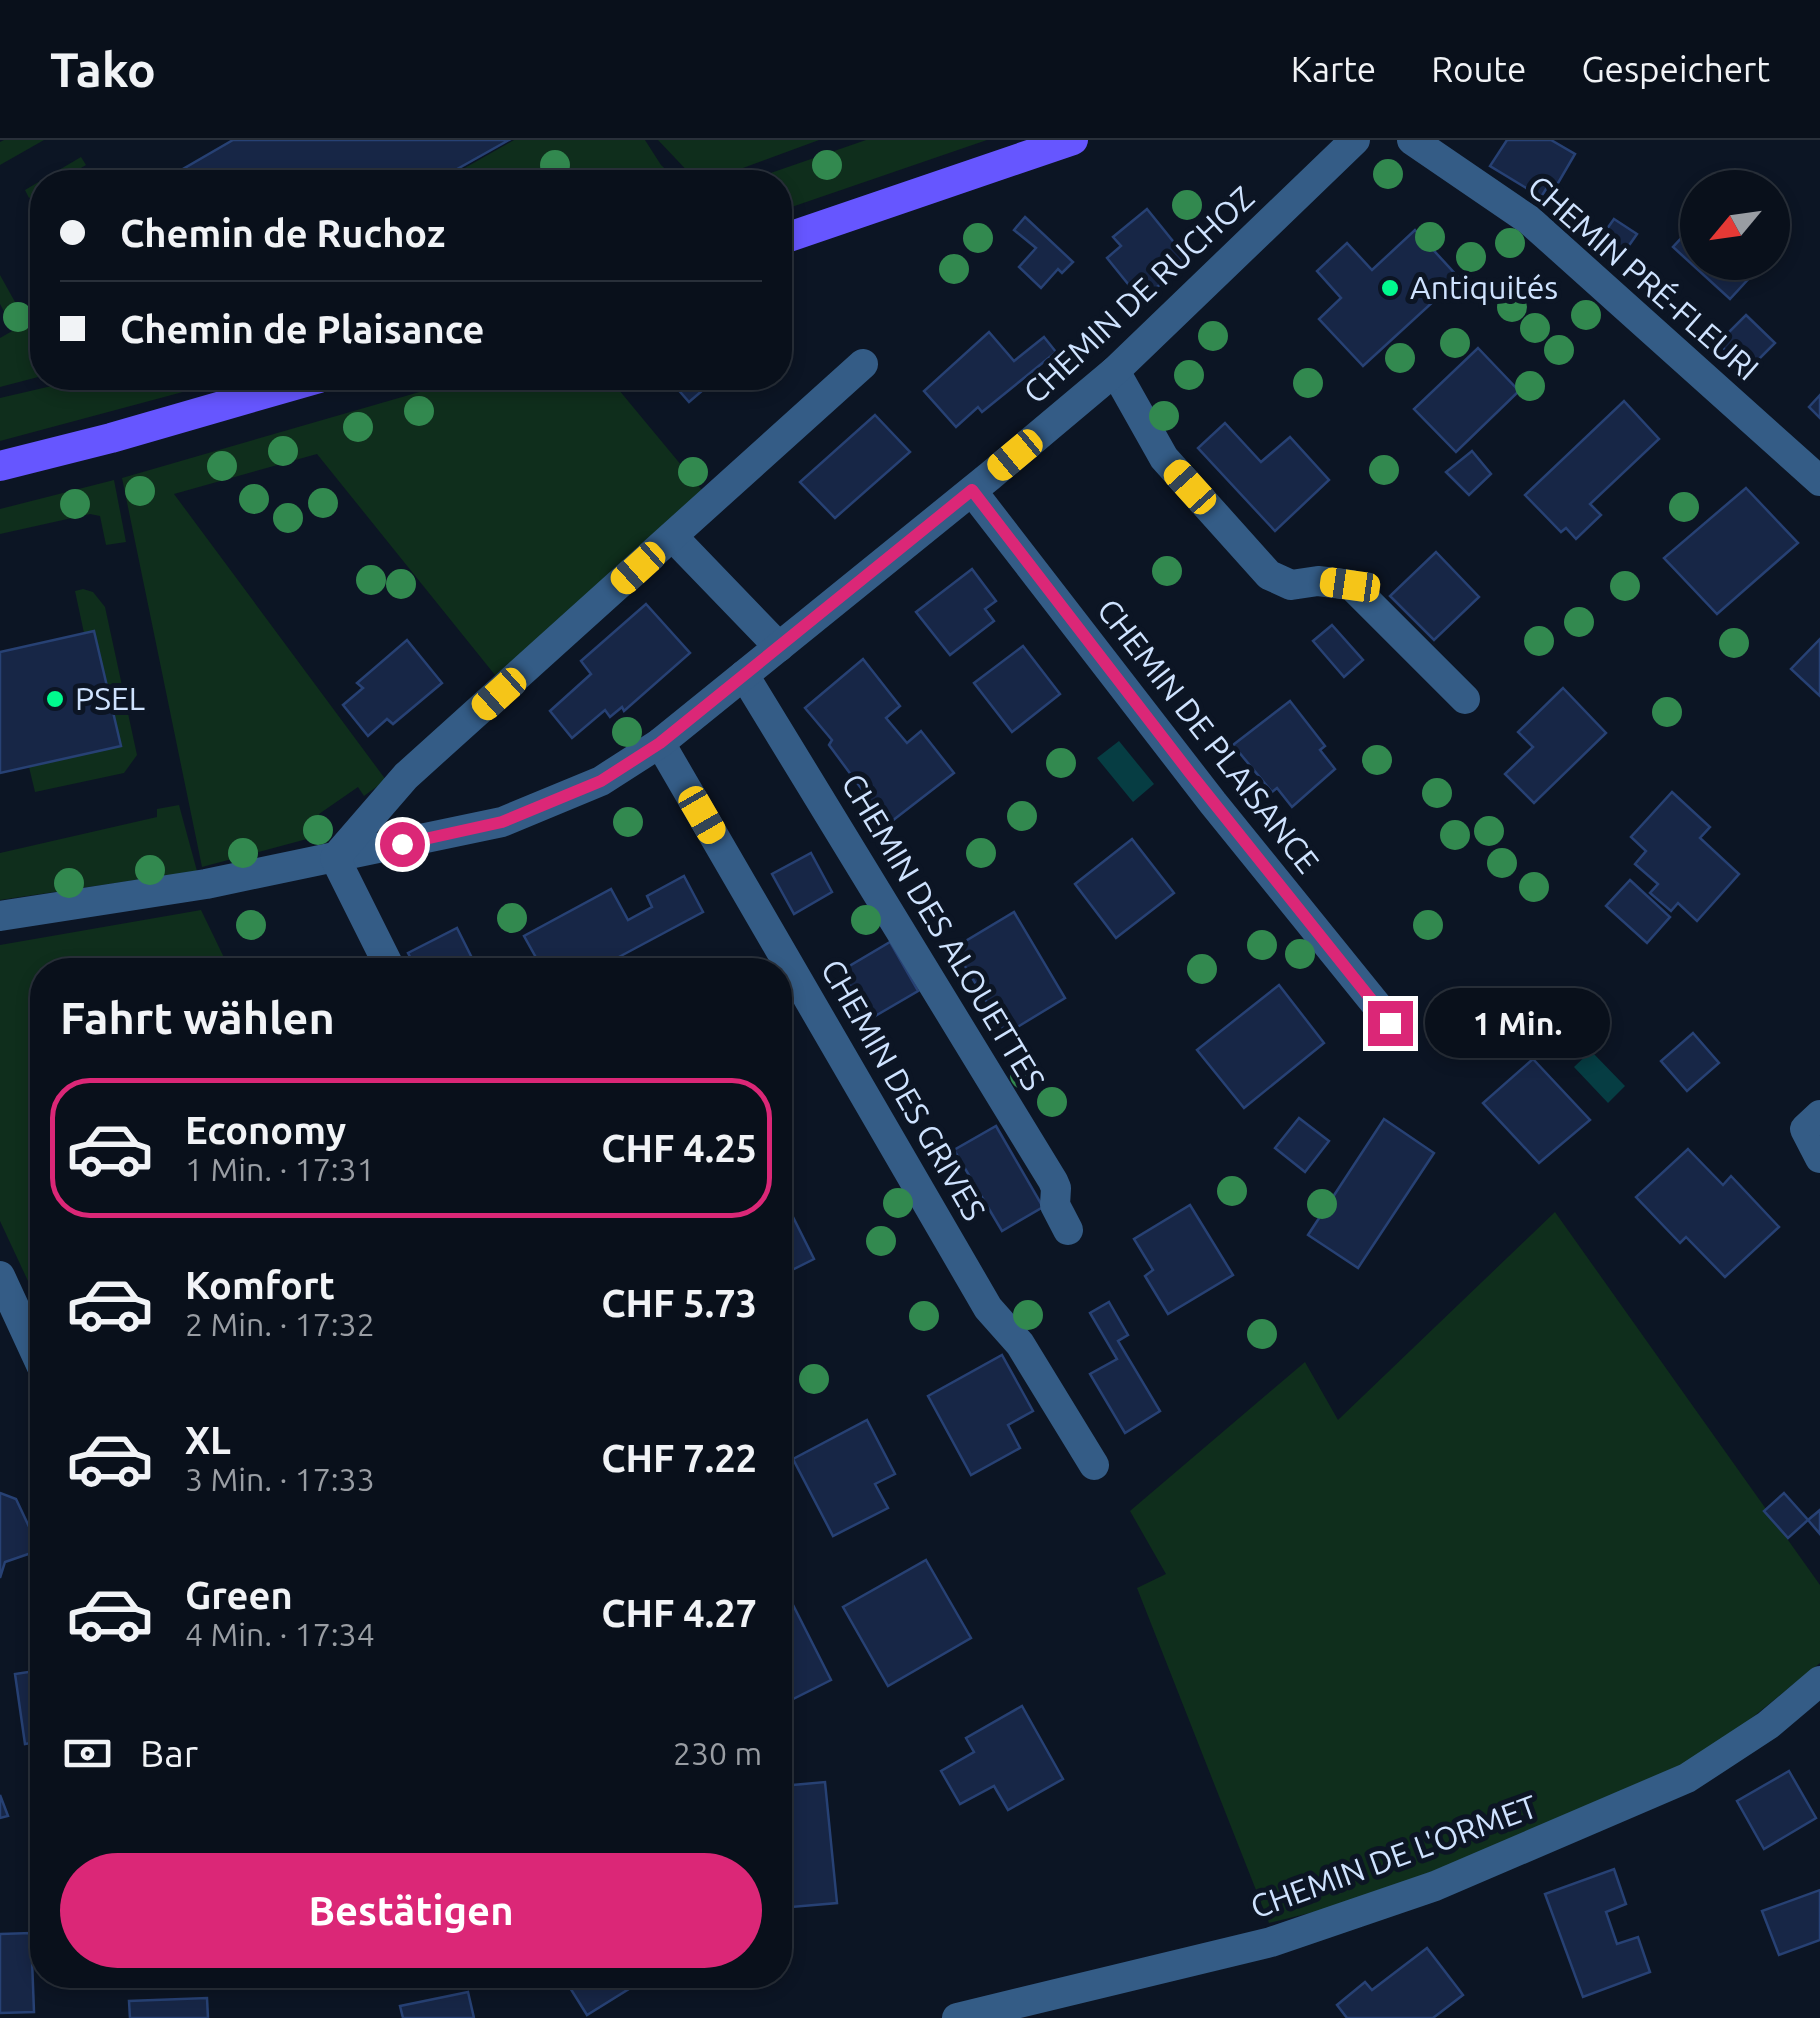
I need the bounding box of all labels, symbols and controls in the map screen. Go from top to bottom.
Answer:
text: Tako [50,42,156,96]
text: Karte [1291,49,1376,89]
text: Route [1431,49,1526,89]
text: Gespeichert [1581,49,1770,89]
street label: CHEMIN PRÉ-FLEURI [1521,168,1766,387]
north arrow [1680,170,1790,280]
map controls [1680,170,1790,280]
street label: CHEMIN DE RUCHOZ [1016,179,1260,410]
text: Chemin de Ruchoz [120,212,446,254]
place label: Antiquités [1410,269,1558,305]
marker: Antiquités [1379,277,1401,299]
text: Chemin de Plaisance [120,308,484,350]
car [982,424,1048,486]
car [1159,455,1221,519]
car [606,537,670,599]
car [1318,566,1382,604]
street label: CHEMIN DE PLAISANCE [1091,591,1327,879]
car [467,663,531,725]
place label: PSEL [75,680,145,716]
marker: PSEL [44,688,66,710]
street label: CHEMIN DES ALOUETTES [835,767,1053,1096]
car [674,782,730,848]
route start [380,822,425,867]
street label: CHEMIN DES GRIVES [815,953,993,1226]
callout: 1 Min. [1425,988,1610,1058]
text: Fahrt wählen [60,992,335,1043]
route end [1368,1001,1413,1046]
text: 1 Min. [1473,1005,1562,1041]
icon: car [65,1103,155,1193]
text: Economy [185,1109,346,1151]
text: CHF 4.25 [601,1127,757,1169]
text: 1 Min. · 17:31 [185,1151,375,1187]
icon: car [65,1258,155,1348]
text: Komfort [185,1264,335,1306]
text: CHF 5.73 [601,1282,757,1324]
text: 2 Min. · 17:32 [185,1306,375,1342]
icon: car [65,1413,155,1503]
text: XL [185,1419,231,1461]
text: CHF 7.22 [601,1437,757,1479]
text: 3 Min. · 17:33 [185,1461,375,1497]
icon: car [65,1568,155,1658]
text: Green [185,1574,293,1616]
text: CHF 4.27 [601,1592,757,1634]
text: 4 Min. · 17:34 [185,1616,375,1652]
icon: cash [60,1726,115,1781]
text: Bar [140,1732,198,1774]
text: 230 m [673,1735,762,1771]
street label: CHEMIN DE L'ORMET [1245,1787,1542,1925]
button: Bestätigen [60,1853,762,1968]

